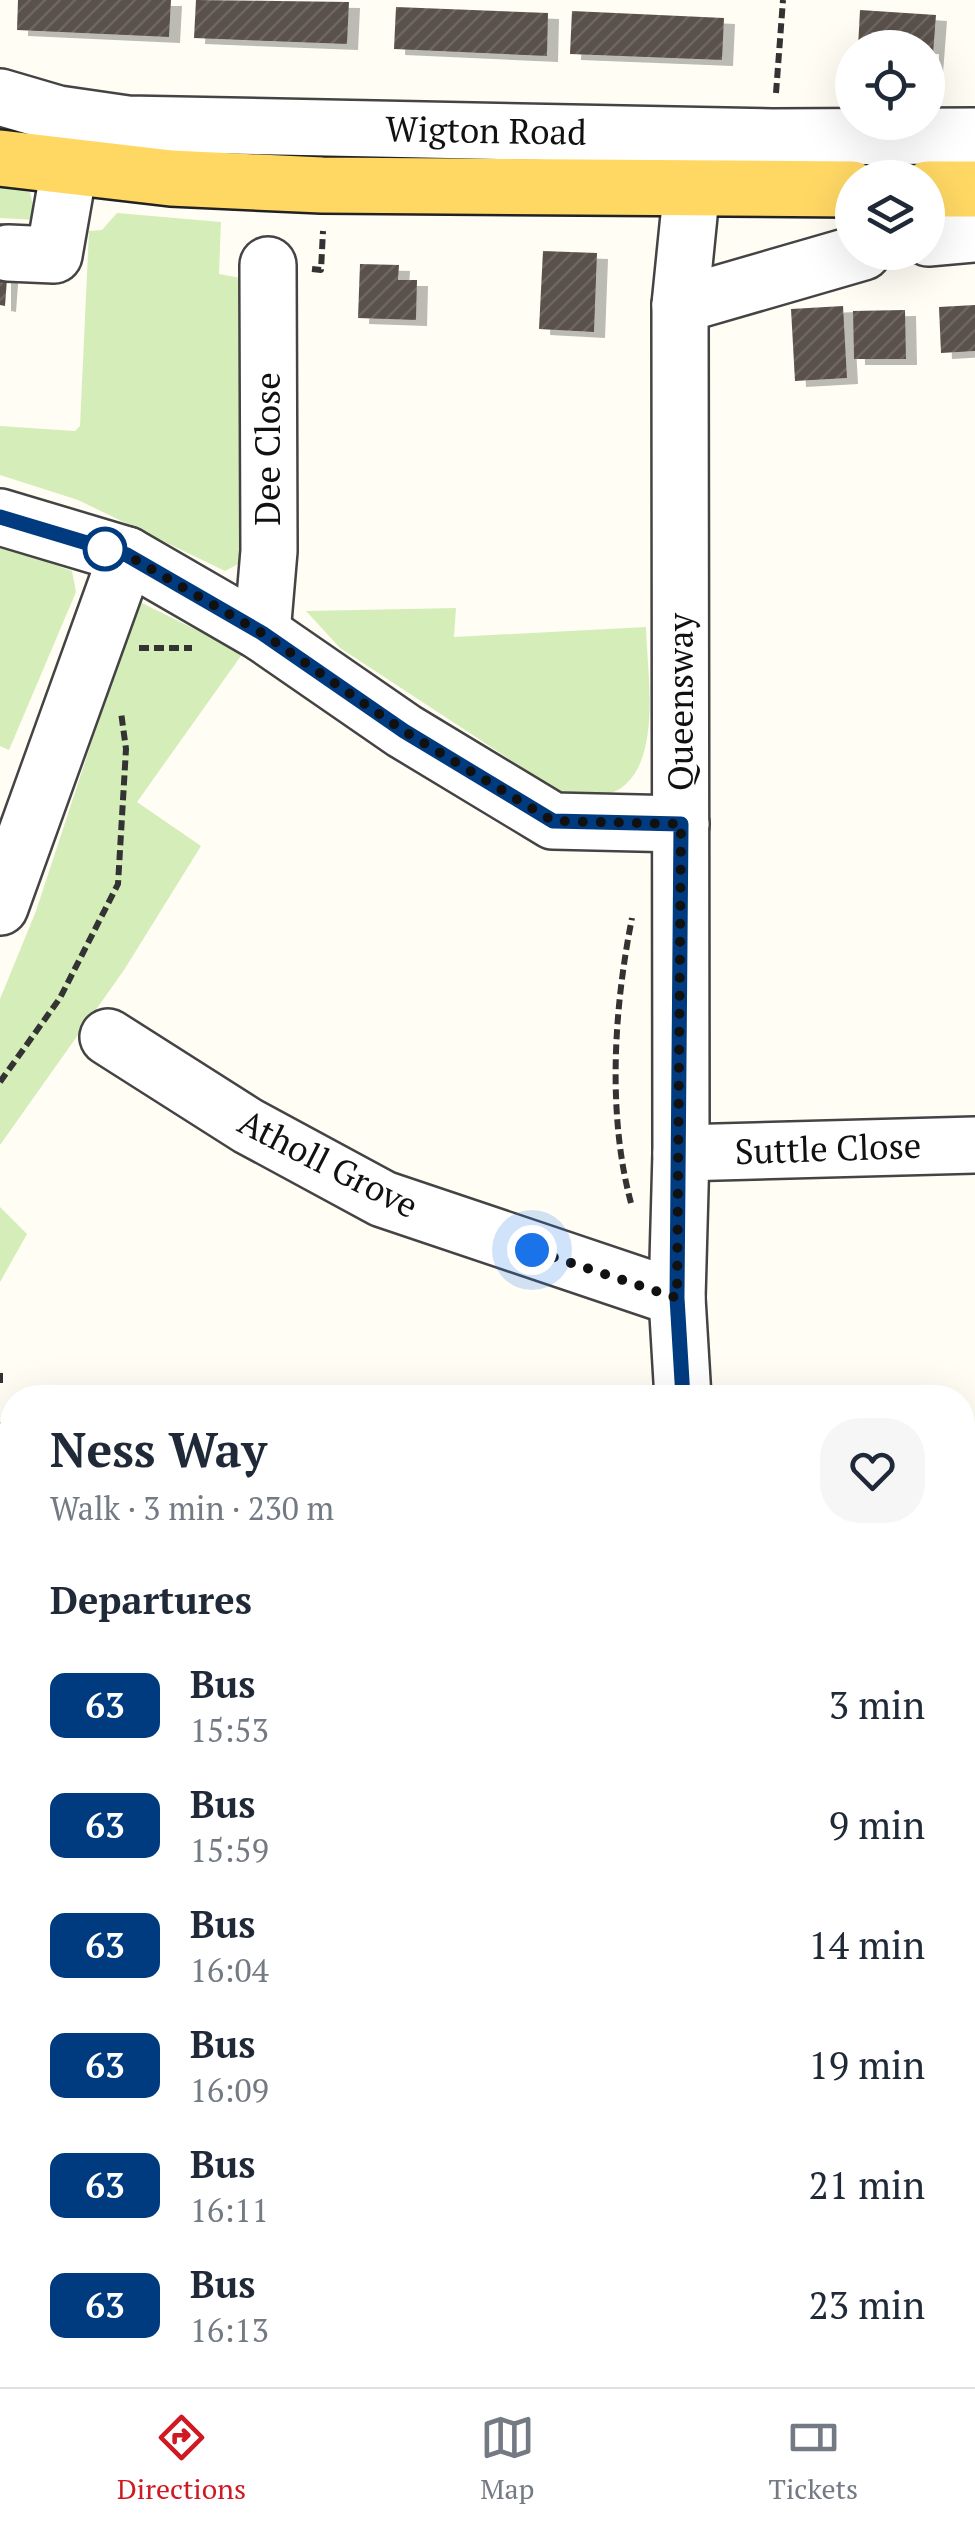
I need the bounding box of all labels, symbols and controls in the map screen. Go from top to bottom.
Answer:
map controls [835,30,945,270]
button: locate [835,30,945,140]
street label: Wigton Road [385,105,587,155]
button: layers [835,160,945,270]
street label: Dee Close [244,372,290,526]
unlabelled marker [84,528,126,570]
street label: Queensway [657,612,703,791]
street label: Atholl Grove [231,1098,426,1228]
street label: Suttle Close [734,1122,922,1174]
your location [507,1225,557,1275]
text: Ness Way [50,1417,267,1481]
button: heart [820,1418,925,1523]
text: Walk · 3 min · 230 m [50,1487,334,1529]
text: Departures [50,1575,252,1625]
text: Bus [190,1659,255,1709]
text: 3 min [829,1680,925,1730]
text: 63 [85,1682,125,1728]
text: 15:53 [190,1709,269,1751]
text: Bus [190,1779,255,1829]
text: 9 min [829,1800,925,1850]
text: 63 [85,1802,125,1848]
text: 15:59 [190,1829,269,1871]
text: Bus [190,1899,255,1949]
text: 14 min [808,1920,925,1970]
text: 63 [85,1922,125,1968]
text: 16:04 [190,1949,269,1991]
text: Bus [190,2019,255,2069]
text: 19 min [808,2040,925,2090]
text: 63 [85,2042,125,2088]
text: 16:09 [190,2069,269,2111]
text: Bus [190,2139,255,2189]
text: 21 min [808,2160,925,2210]
text: 63 [85,2162,125,2208]
text: 16:11 [190,2189,269,2231]
text: Bus [190,2259,255,2309]
text: 23 min [808,2280,925,2330]
text: 63 [85,2282,125,2328]
text: 16:13 [190,2309,269,2351]
tab: Directions [117,2410,246,2507]
tab: Map [480,2410,535,2507]
tab: Tickets [769,2410,858,2507]

